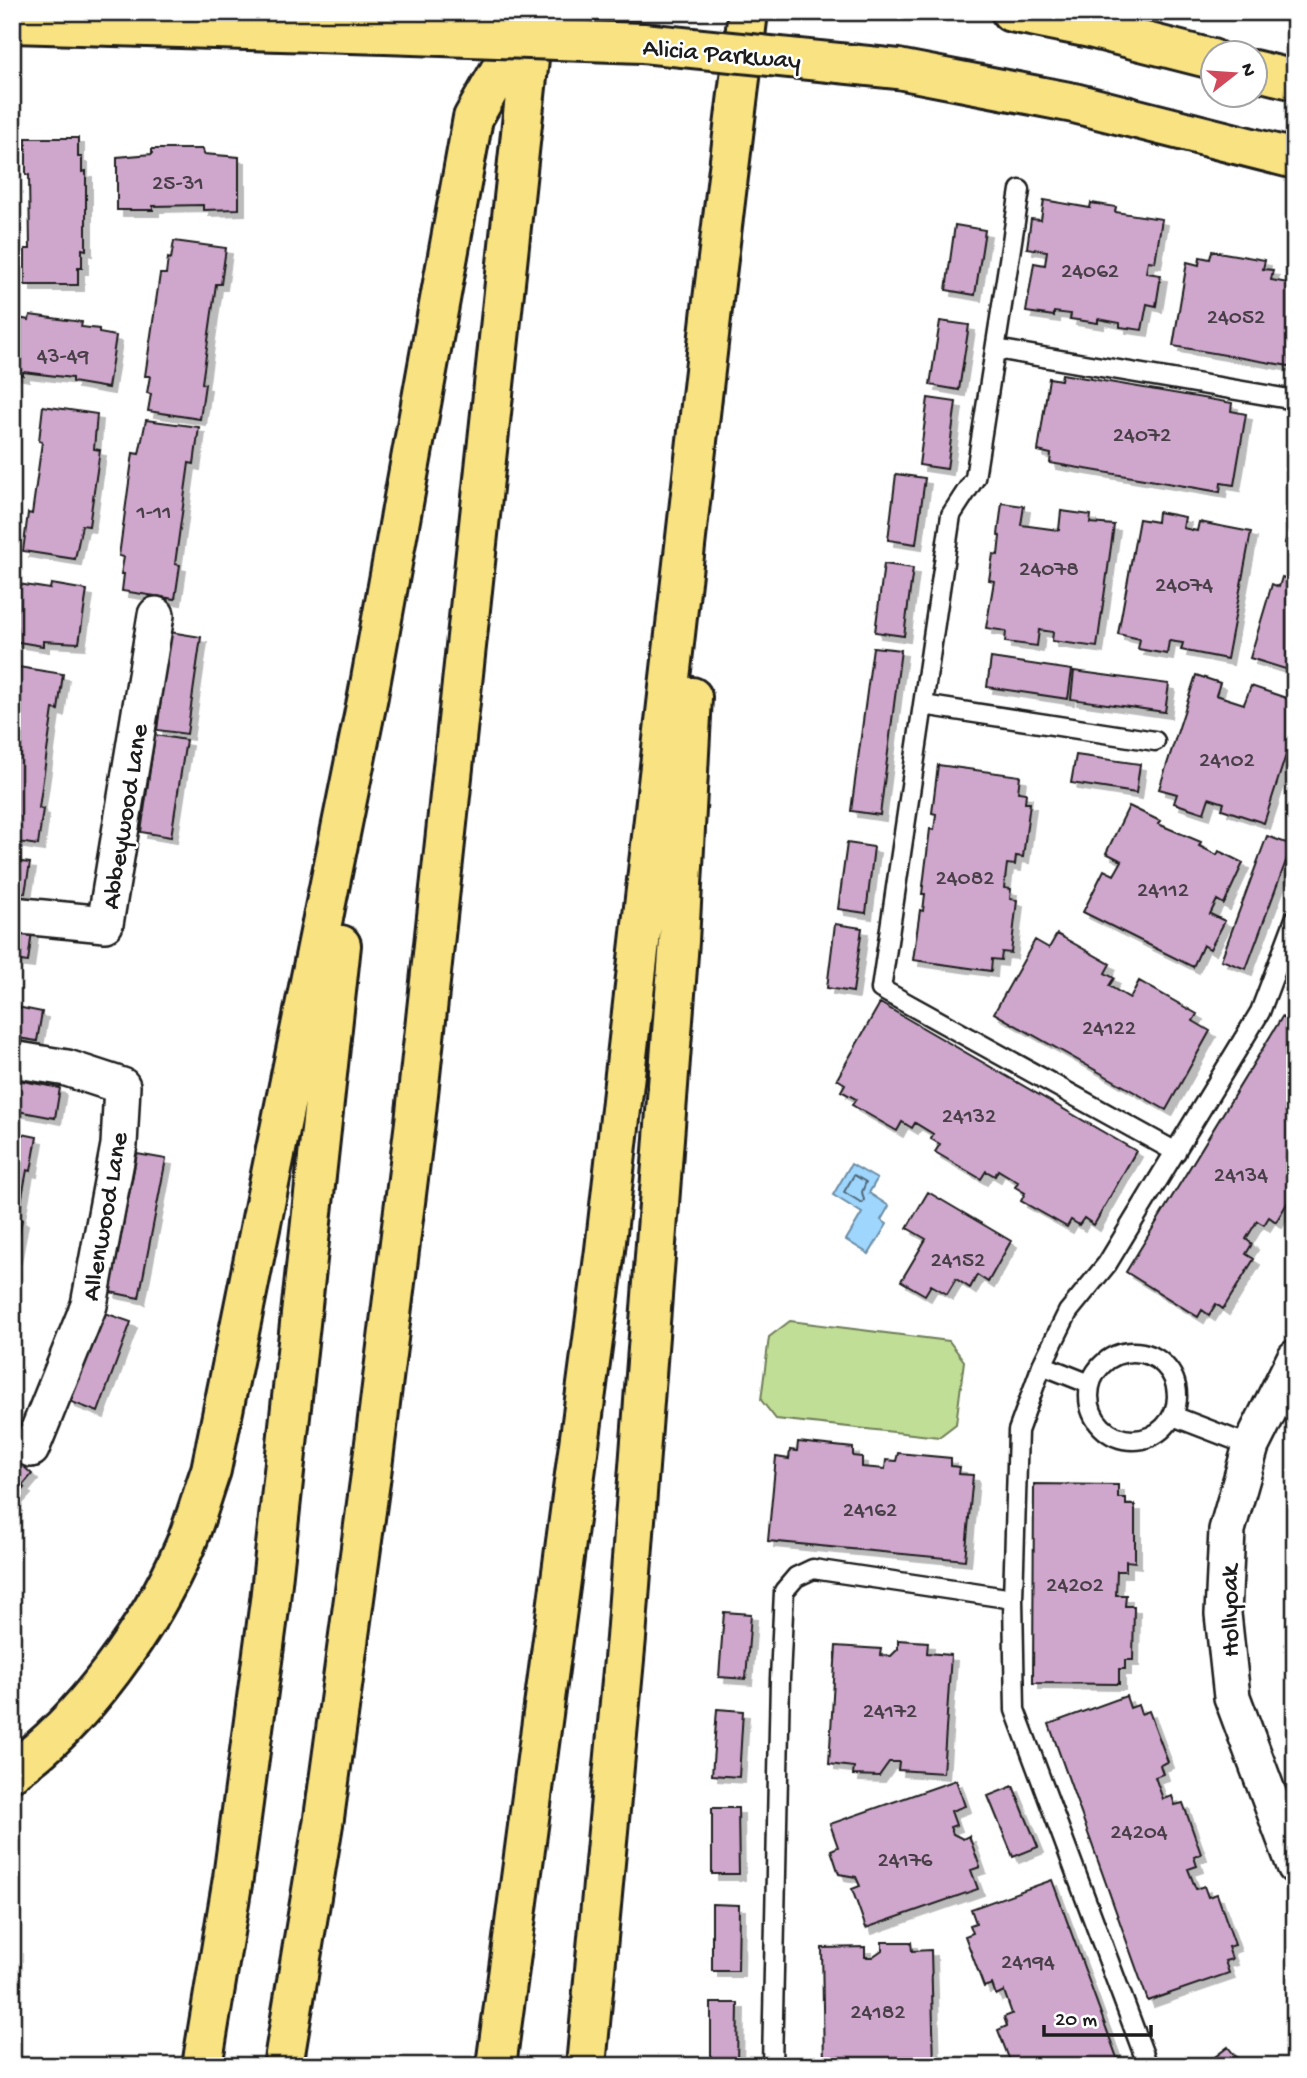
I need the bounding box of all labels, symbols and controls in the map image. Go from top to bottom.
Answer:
street label: Alicia Parkway [641,34,802,79]
north arrow [1198,38,1268,108]
text: N [1234,61,1260,79]
house number: 25-31 [152,171,204,198]
house number: 24062 [1061,259,1119,286]
house number: 24052 [1207,305,1265,332]
house number: 43-49 [37,344,90,371]
house number: 24072 [1113,423,1171,450]
house number: 1-11 [135,500,172,527]
house number: 24078 [1019,557,1079,584]
house number: 24074 [1155,573,1213,600]
street label: Abbeywood Lane [97,721,157,912]
house number: 24102 [1199,748,1255,775]
house number: 24082 [935,866,995,893]
house number: 24112 [1137,878,1189,905]
house number: 24122 [1082,1016,1136,1043]
house number: 24132 [942,1104,996,1131]
street label: Allenwood Lane [77,1129,138,1304]
house number: 24134 [1214,1163,1268,1190]
house number: 24152 [931,1248,985,1275]
house number: 24162 [843,1498,897,1525]
street label: Hollyoak [1216,1562,1249,1657]
house number: 24202 [1046,1573,1104,1600]
house number: 24172 [863,1699,917,1726]
house number: 24204 [1110,1820,1168,1847]
house number: 24176 [877,1848,933,1875]
house number: 24194 [1001,1950,1055,1977]
scale bar [1044,1994,1151,2038]
house number: 24182 [850,2000,906,2027]
text: 20 m [1055,2009,1097,2034]

